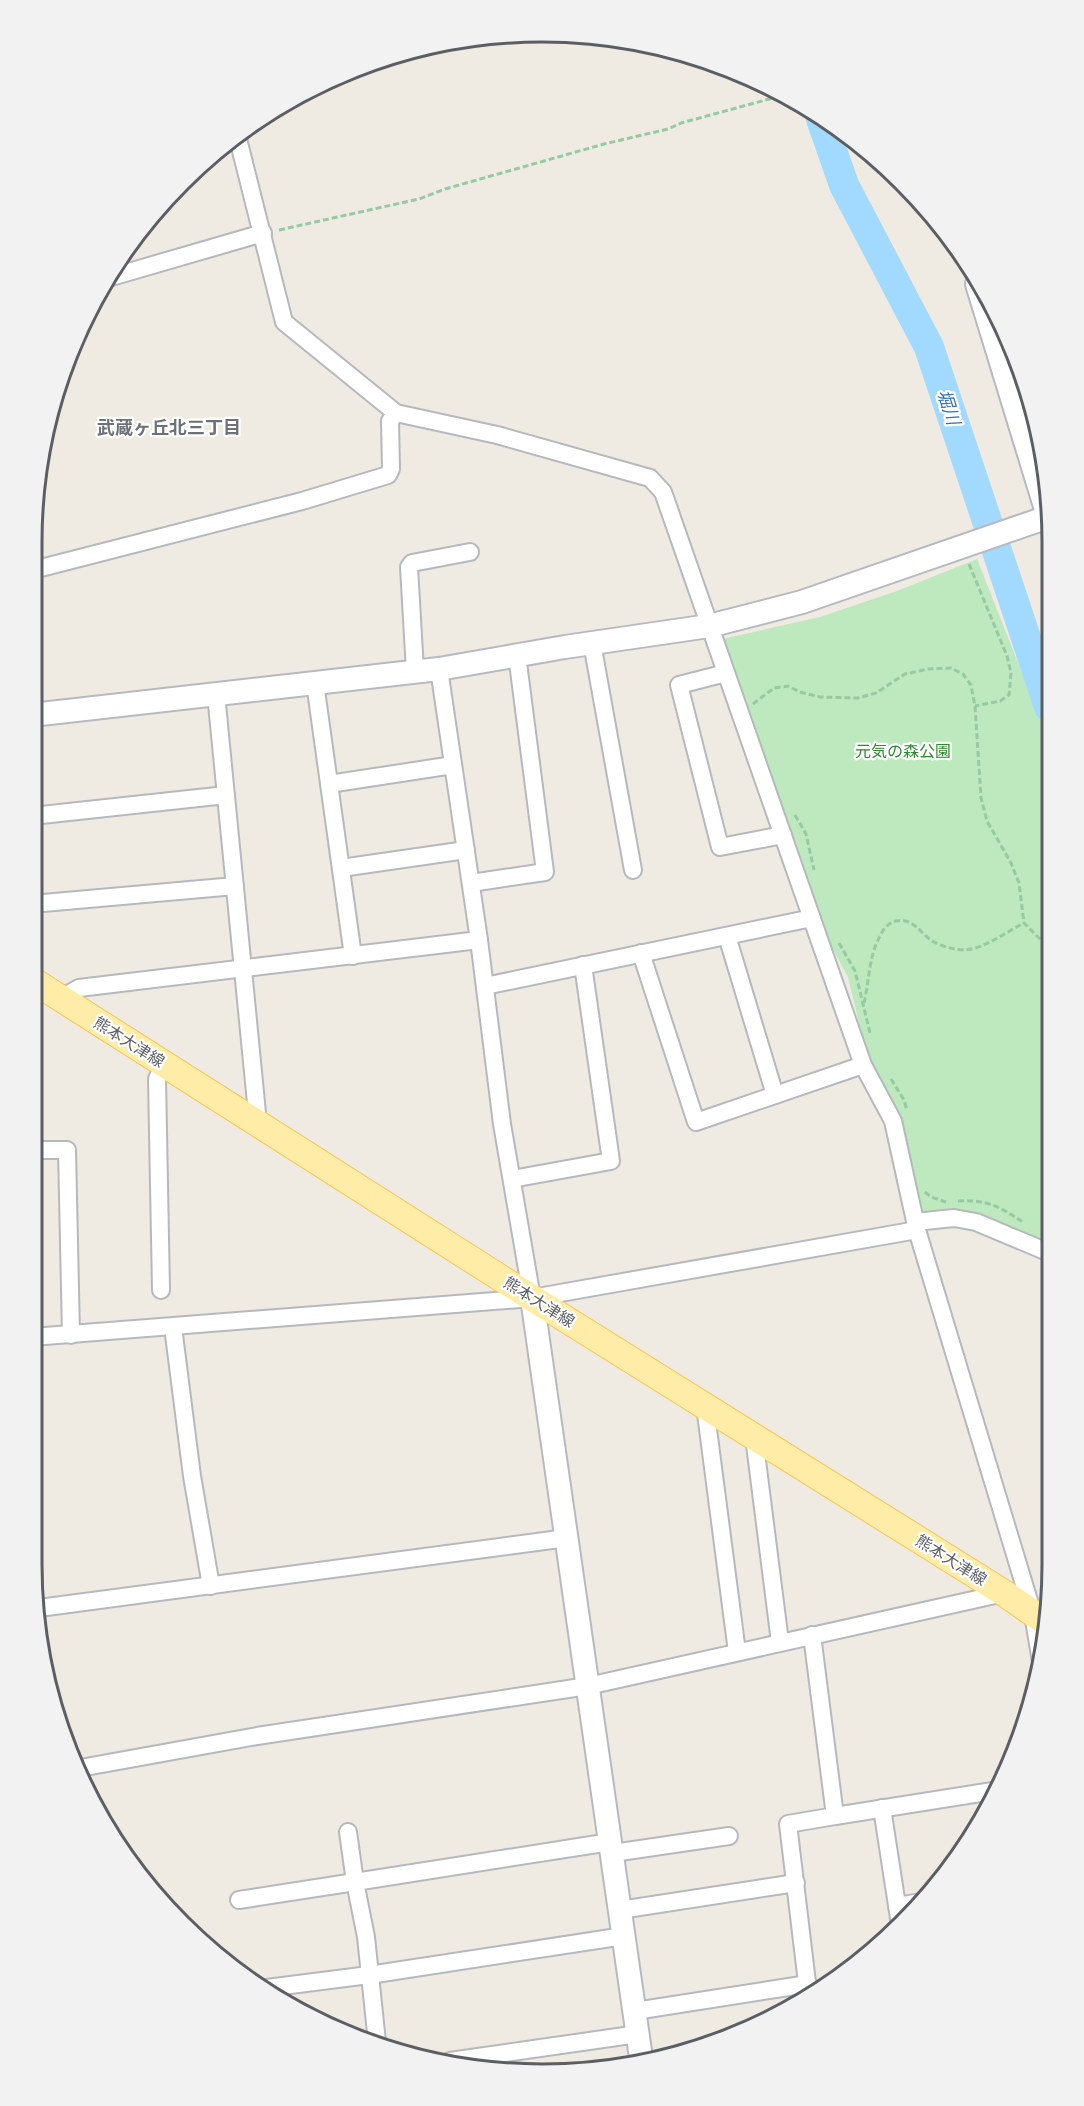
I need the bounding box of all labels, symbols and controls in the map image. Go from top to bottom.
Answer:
water label: 堀川 [932,386,967,430]
district label: 武蔵ヶ丘北三丁目 [97,415,241,440]
park label: 元気の森公園 [855,740,951,763]
street label: 熊本大津線 [89,1011,169,1073]
street label: 熊本大津線 [499,1271,579,1333]
street label: 熊本大津線 [911,1529,991,1591]

